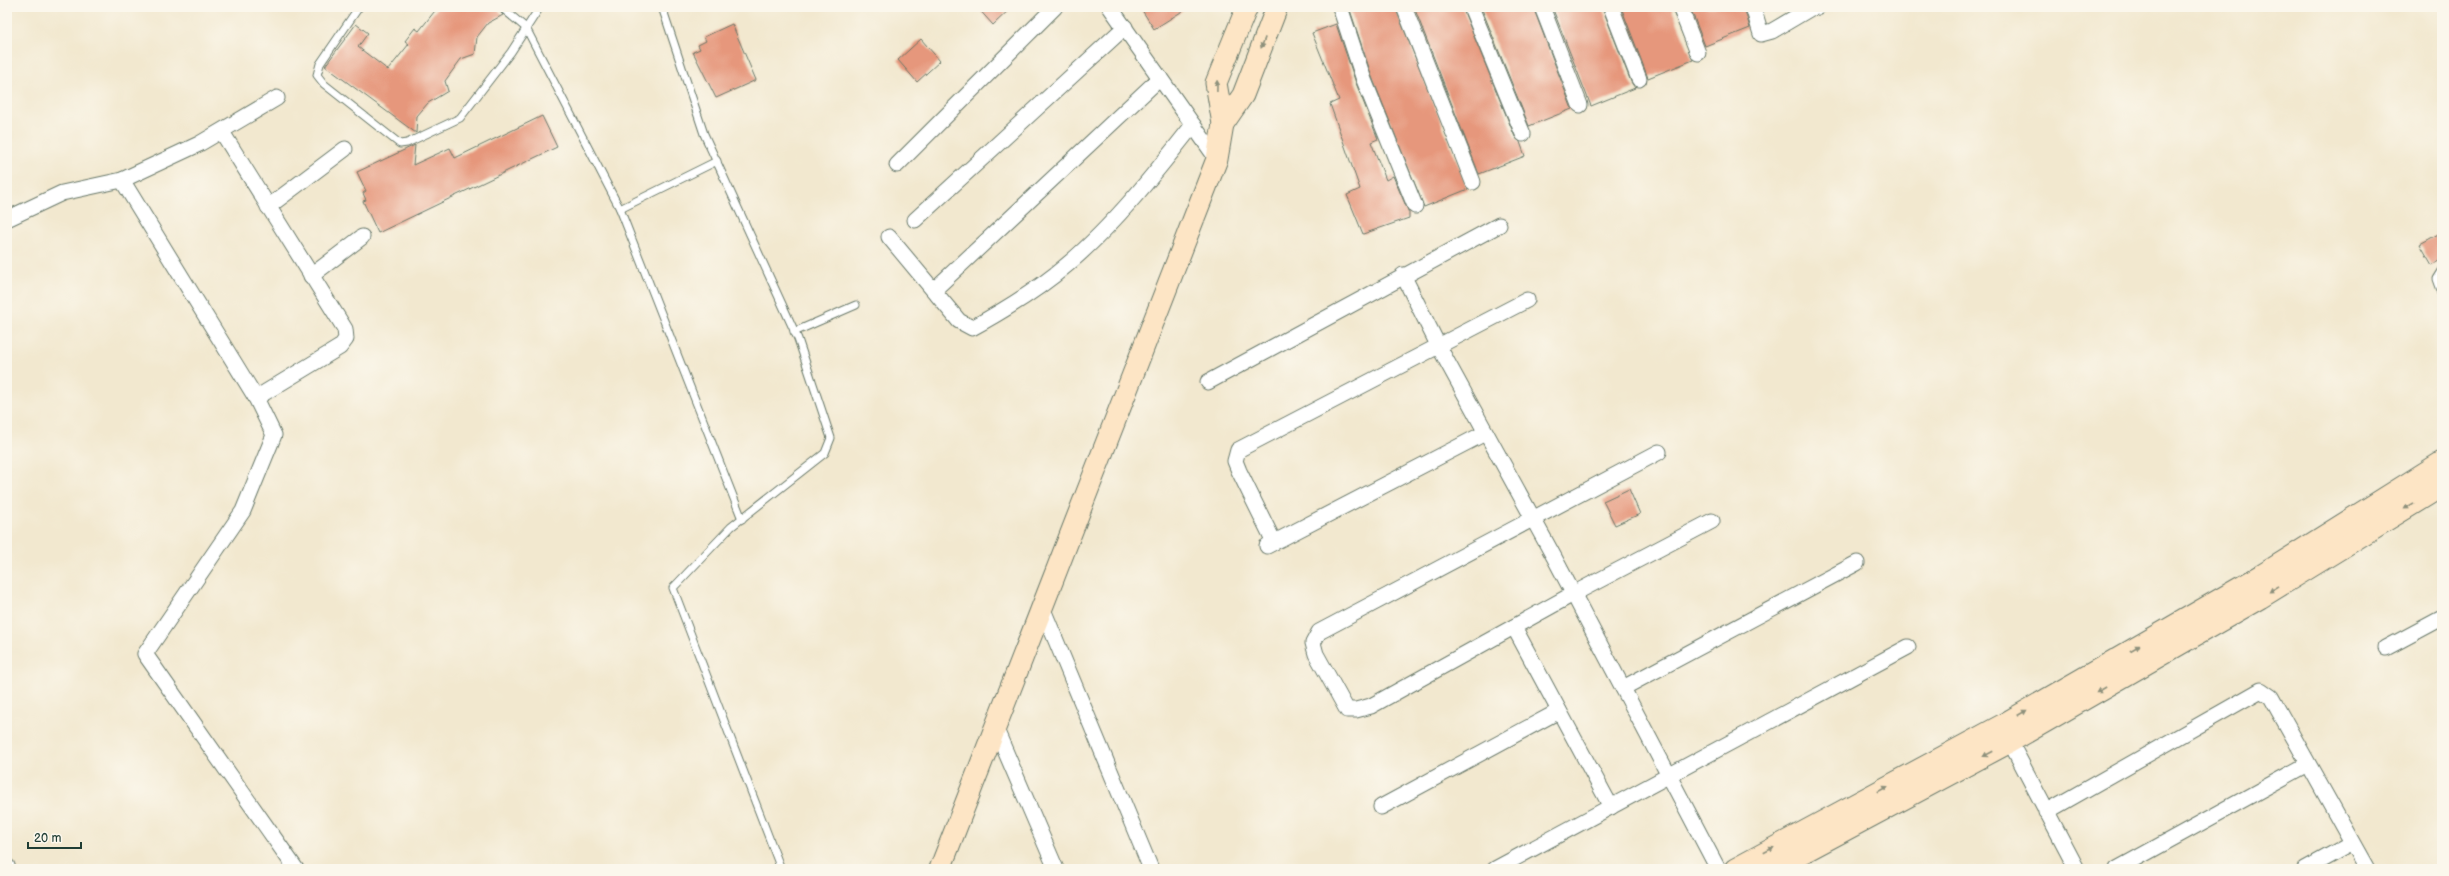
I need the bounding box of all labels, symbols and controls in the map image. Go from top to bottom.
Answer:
one-way arrow [1260,38,1266,49]
one-way arrow [1214,79,1220,92]
one-way arrow [2403,503,2415,510]
one-way arrow [2268,586,2280,593]
one-way arrow [2129,645,2141,652]
one-way arrow [2095,686,2107,693]
one-way arrow [2016,710,2028,717]
one-way arrow [1982,751,1994,757]
one-way arrow [1877,785,1889,792]
scale bar [28,824,81,850]
text: 20 m [34,831,61,846]
one-way arrow [1763,847,1775,854]

